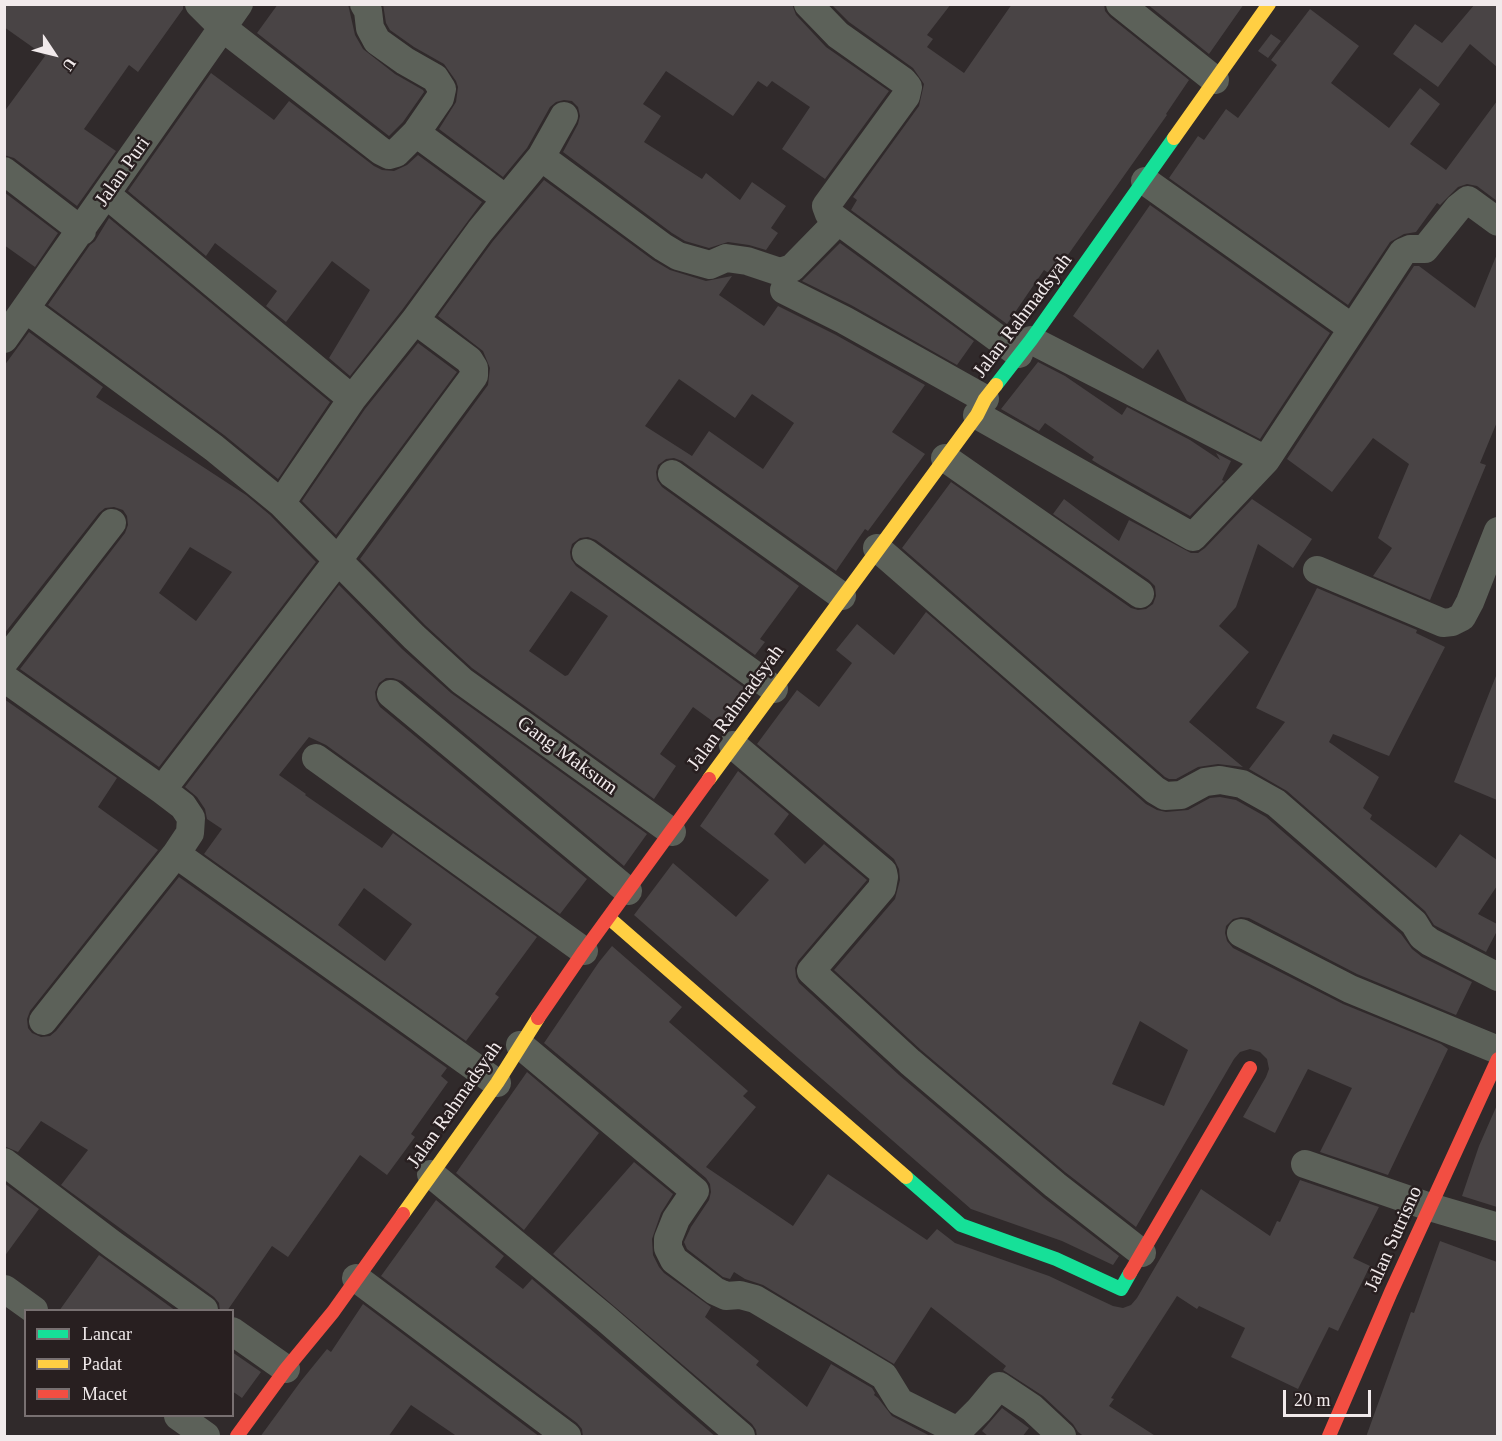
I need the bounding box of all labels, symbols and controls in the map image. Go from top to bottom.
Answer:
north arrow [24,24,84,84]
text: U [59,55,79,74]
street label: Jalan Puri [90,133,156,211]
street label: Jalan Rahmadsyah [968,249,1078,383]
street label: Jalan Rahmadsyah [682,641,790,775]
street label: Gang Maksum [512,712,622,800]
street label: Jalan Rahmadsyah [402,1037,508,1173]
street label: Jalan Sutrisno [1360,1183,1428,1295]
legend [24,1309,234,1417]
text: Lancar [82,1324,132,1344]
text: Padat [82,1354,122,1374]
scale bar [1286,1378,1374,1416]
text: Macet [82,1384,127,1404]
text: 20 m [1294,1390,1331,1410]

